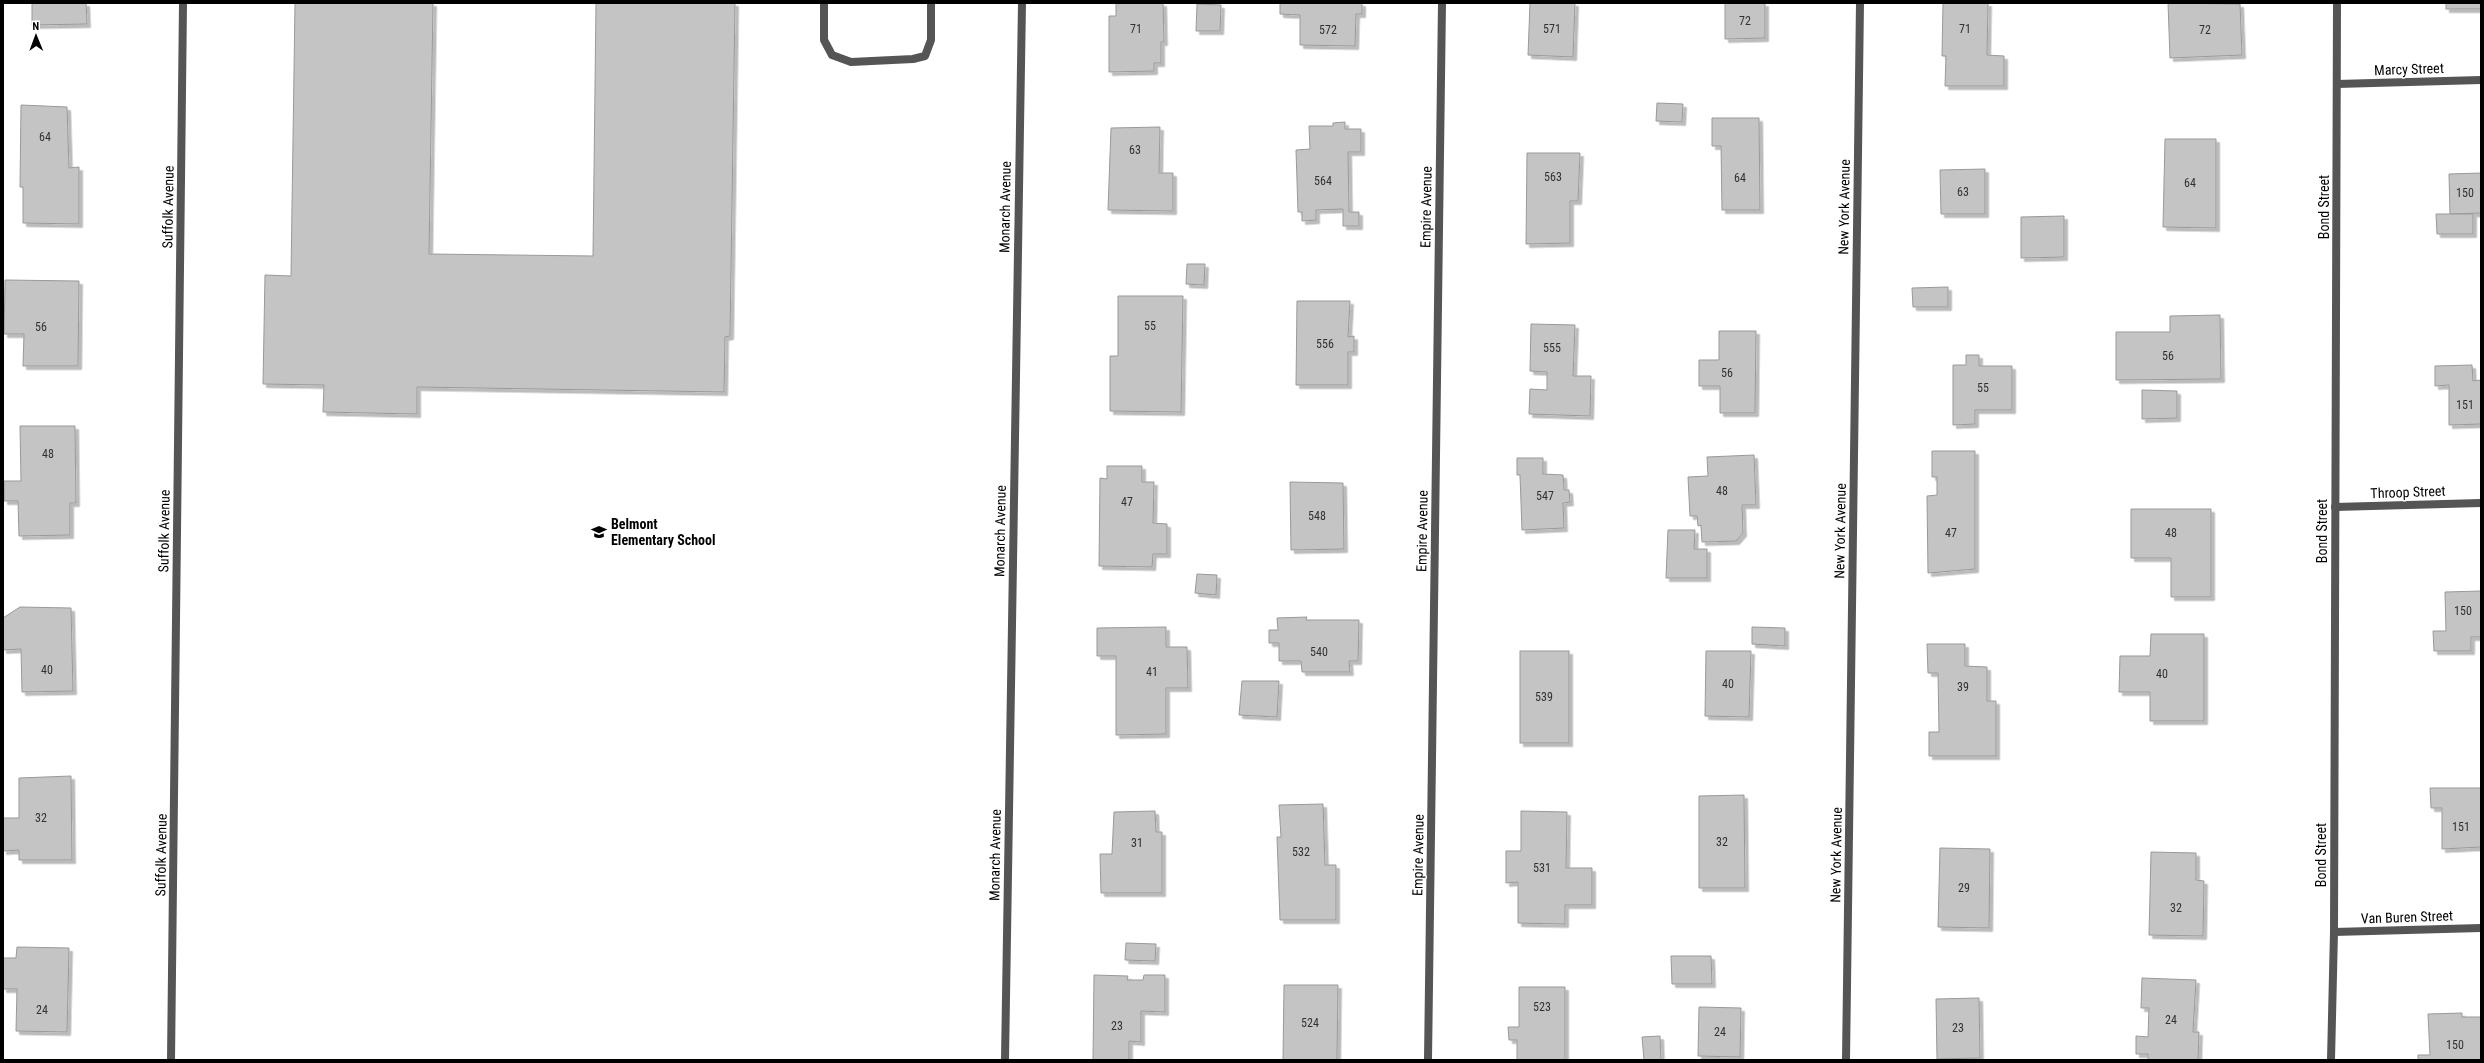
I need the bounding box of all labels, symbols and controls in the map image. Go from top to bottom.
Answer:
house number: 72 [1739,14,1751,28]
north arrow [16,16,56,56]
text: N [32,20,40,33]
house number: 71 [1130,22,1142,36]
house number: 571 [1543,22,1561,36]
house number: 71 [1959,22,1971,36]
house number: 572 [1319,23,1337,37]
house number: 72 [2199,23,2211,37]
street label: Marcy Street [2374,60,2444,78]
house number: 64 [39,130,51,144]
house number: 63 [1129,143,1141,157]
street label: New York Avenue [1835,159,1853,255]
street label: Monarch Avenue [996,160,1014,253]
street label: Suffolk Avenue [159,165,177,249]
street label: Empire Avenue [1417,166,1435,248]
house number: 563 [1544,170,1562,184]
house number: 64 [1734,171,1746,185]
house number: 564 [1314,174,1332,188]
street label: Bond Street [2316,175,2332,239]
house number: 64 [2184,176,2196,190]
house number: 63 [1957,185,1969,199]
house number: 150 [2456,186,2474,200]
house number: 55 [1144,319,1156,333]
house number: 56 [35,320,47,334]
house number: 556 [1316,337,1334,351]
house number: 555 [1543,341,1561,355]
house number: 56 [2162,349,2174,363]
house number: 56 [1721,366,1733,380]
house number: 55 [1977,381,1989,395]
house number: 151 [2456,398,2474,412]
house number: 48 [42,447,54,461]
street label: New York Avenue [1831,483,1849,579]
street label: Throop Street [2370,483,2446,501]
street label: Monarch Avenue [991,484,1009,577]
house number: 48 [1716,484,1728,498]
street label: Suffolk Avenue [155,489,173,573]
house number: 547 [1536,489,1554,503]
street label: Empire Avenue [1413,490,1431,572]
house number: 47 [1121,495,1133,509]
street label: Bond Street [2314,499,2330,563]
house number: 548 [1308,509,1326,523]
place label: Belmont Elementary School [611,516,716,548]
school or university icon: Belmont Elementary School [590,523,608,541]
house number: 47 [1945,526,1957,540]
house number: 48 [2165,526,2177,540]
house number: 150 [2454,604,2472,618]
house number: 540 [1310,645,1328,659]
house number: 40 [41,663,53,677]
house number: 41 [1146,665,1158,679]
house number: 40 [2156,667,2168,681]
house number: 40 [1722,677,1734,691]
house number: 39 [1957,680,1969,694]
house number: 539 [1535,690,1553,704]
street label: New York Avenue [1827,807,1845,903]
street label: Monarch Avenue [986,808,1004,901]
house number: 32 [35,811,47,825]
street label: Suffolk Avenue [152,813,170,897]
street label: Empire Avenue [1409,814,1427,896]
house number: 151 [2452,820,2470,834]
street label: Bond Street [2313,823,2329,887]
house number: 32 [1716,835,1728,849]
house number: 31 [1131,836,1143,850]
house number: 532 [1292,845,1310,859]
house number: 531 [1533,861,1551,875]
house number: 29 [1958,881,1970,895]
house number: 32 [2170,901,2182,915]
street label: Van Buren Street [2361,907,2453,927]
house number: 523 [1533,1000,1551,1014]
house number: 24 [36,1003,48,1017]
house number: 24 [2165,1013,2177,1027]
house number: 524 [1301,1016,1319,1030]
house number: 23 [1111,1019,1123,1033]
house number: 23 [1952,1021,1964,1035]
house number: 24 [1714,1025,1726,1039]
house number: 150 [2446,1038,2464,1052]

